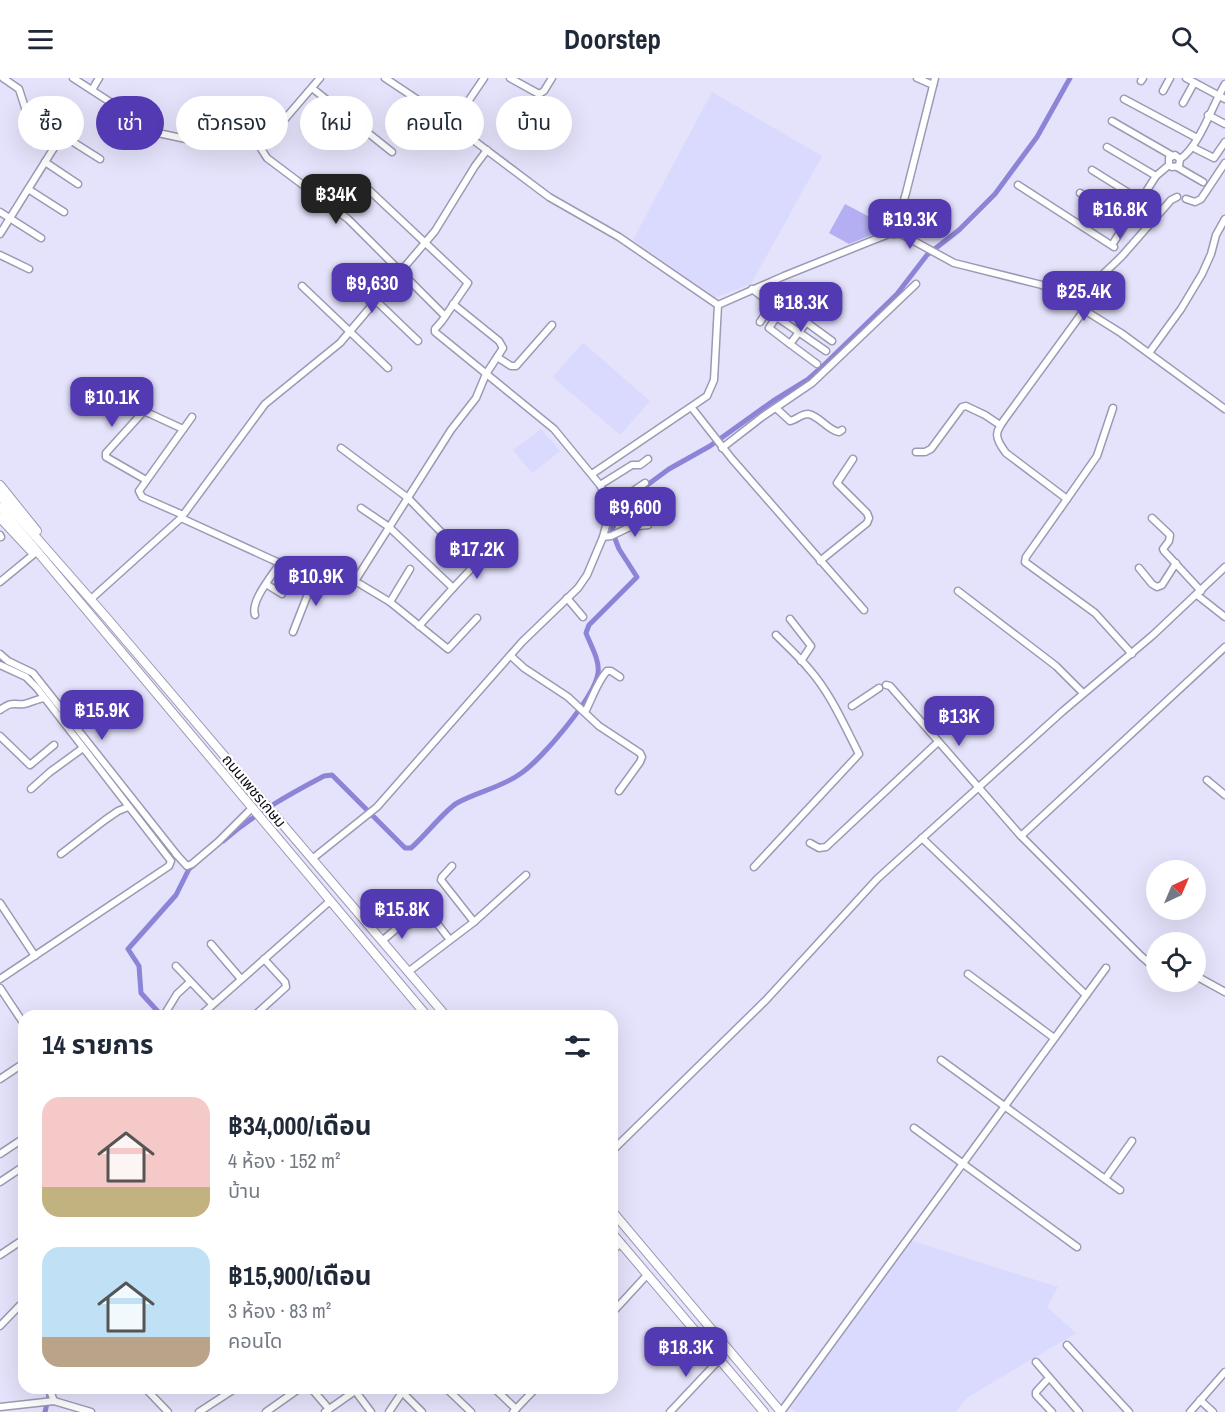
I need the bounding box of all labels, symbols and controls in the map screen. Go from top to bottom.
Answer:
text: Doorstep [564,21,661,57]
icon: menu [24,23,57,56]
icon: search [1168,23,1201,56]
chip: ซื้อ [18,96,84,150]
chip: เช่า [96,96,164,150]
chip: ตัวกรอง [176,96,288,150]
chip: ใหม่ [300,96,373,150]
chip: คอนโด [385,96,484,150]
chip: บ้าน [496,96,572,150]
pin: ฿34K [300,174,372,225]
text: ฿34K [315,180,357,207]
pin: ฿16.8K [1071,189,1169,240]
text: ฿16.8K [1092,195,1148,222]
pin: ฿19.3K [861,199,959,250]
text: ฿19.3K [882,205,938,232]
pin: ฿9,630 [323,263,421,314]
text: ฿9,630 [346,269,398,296]
pin: ฿25.4K [1035,271,1133,322]
text: ฿25.4K [1056,277,1112,304]
pin: ฿18.3K [752,282,850,333]
text: ฿18.3K [773,288,829,315]
pin: ฿10.1K [63,377,161,428]
text: ฿10.1K [84,383,140,410]
pin: ฿9,600 [586,487,684,538]
text: ฿9,600 [609,493,661,520]
pin: ฿17.2K [428,529,526,580]
text: ฿17.2K [449,535,505,562]
pin: ฿10.9K [267,556,365,607]
text: ฿10.9K [288,562,344,589]
pin: ฿15.9K [53,690,151,741]
text: ฿15.9K [74,696,130,723]
pin: ฿13K [923,696,995,747]
text: ฿13K [938,702,980,729]
street label: ถนนเพชรเกษม [217,750,291,832]
north arrow [1146,860,1206,920]
map controls [1146,860,1206,992]
pin: ฿15.8K [353,889,451,940]
text: ฿15.8K [374,895,430,922]
button: locate [1146,932,1206,992]
text: 14 รายการ [42,1027,154,1062]
icon: filters [561,1030,594,1063]
text: ฿34,000/เดือน [228,1108,372,1143]
icon: home [90,1121,162,1193]
text: 4 ห้อง · 152 m² [228,1147,340,1174]
text: บ้าน [228,1177,260,1204]
text: ฿15,900/เดือน [228,1258,372,1293]
icon: home [90,1271,162,1343]
text: 3 ห้อง · 83 m² [228,1297,331,1324]
text: คอนโด [228,1327,282,1354]
pin: ฿18.3K [637,1327,735,1378]
text: ฿18.3K [658,1333,714,1360]

